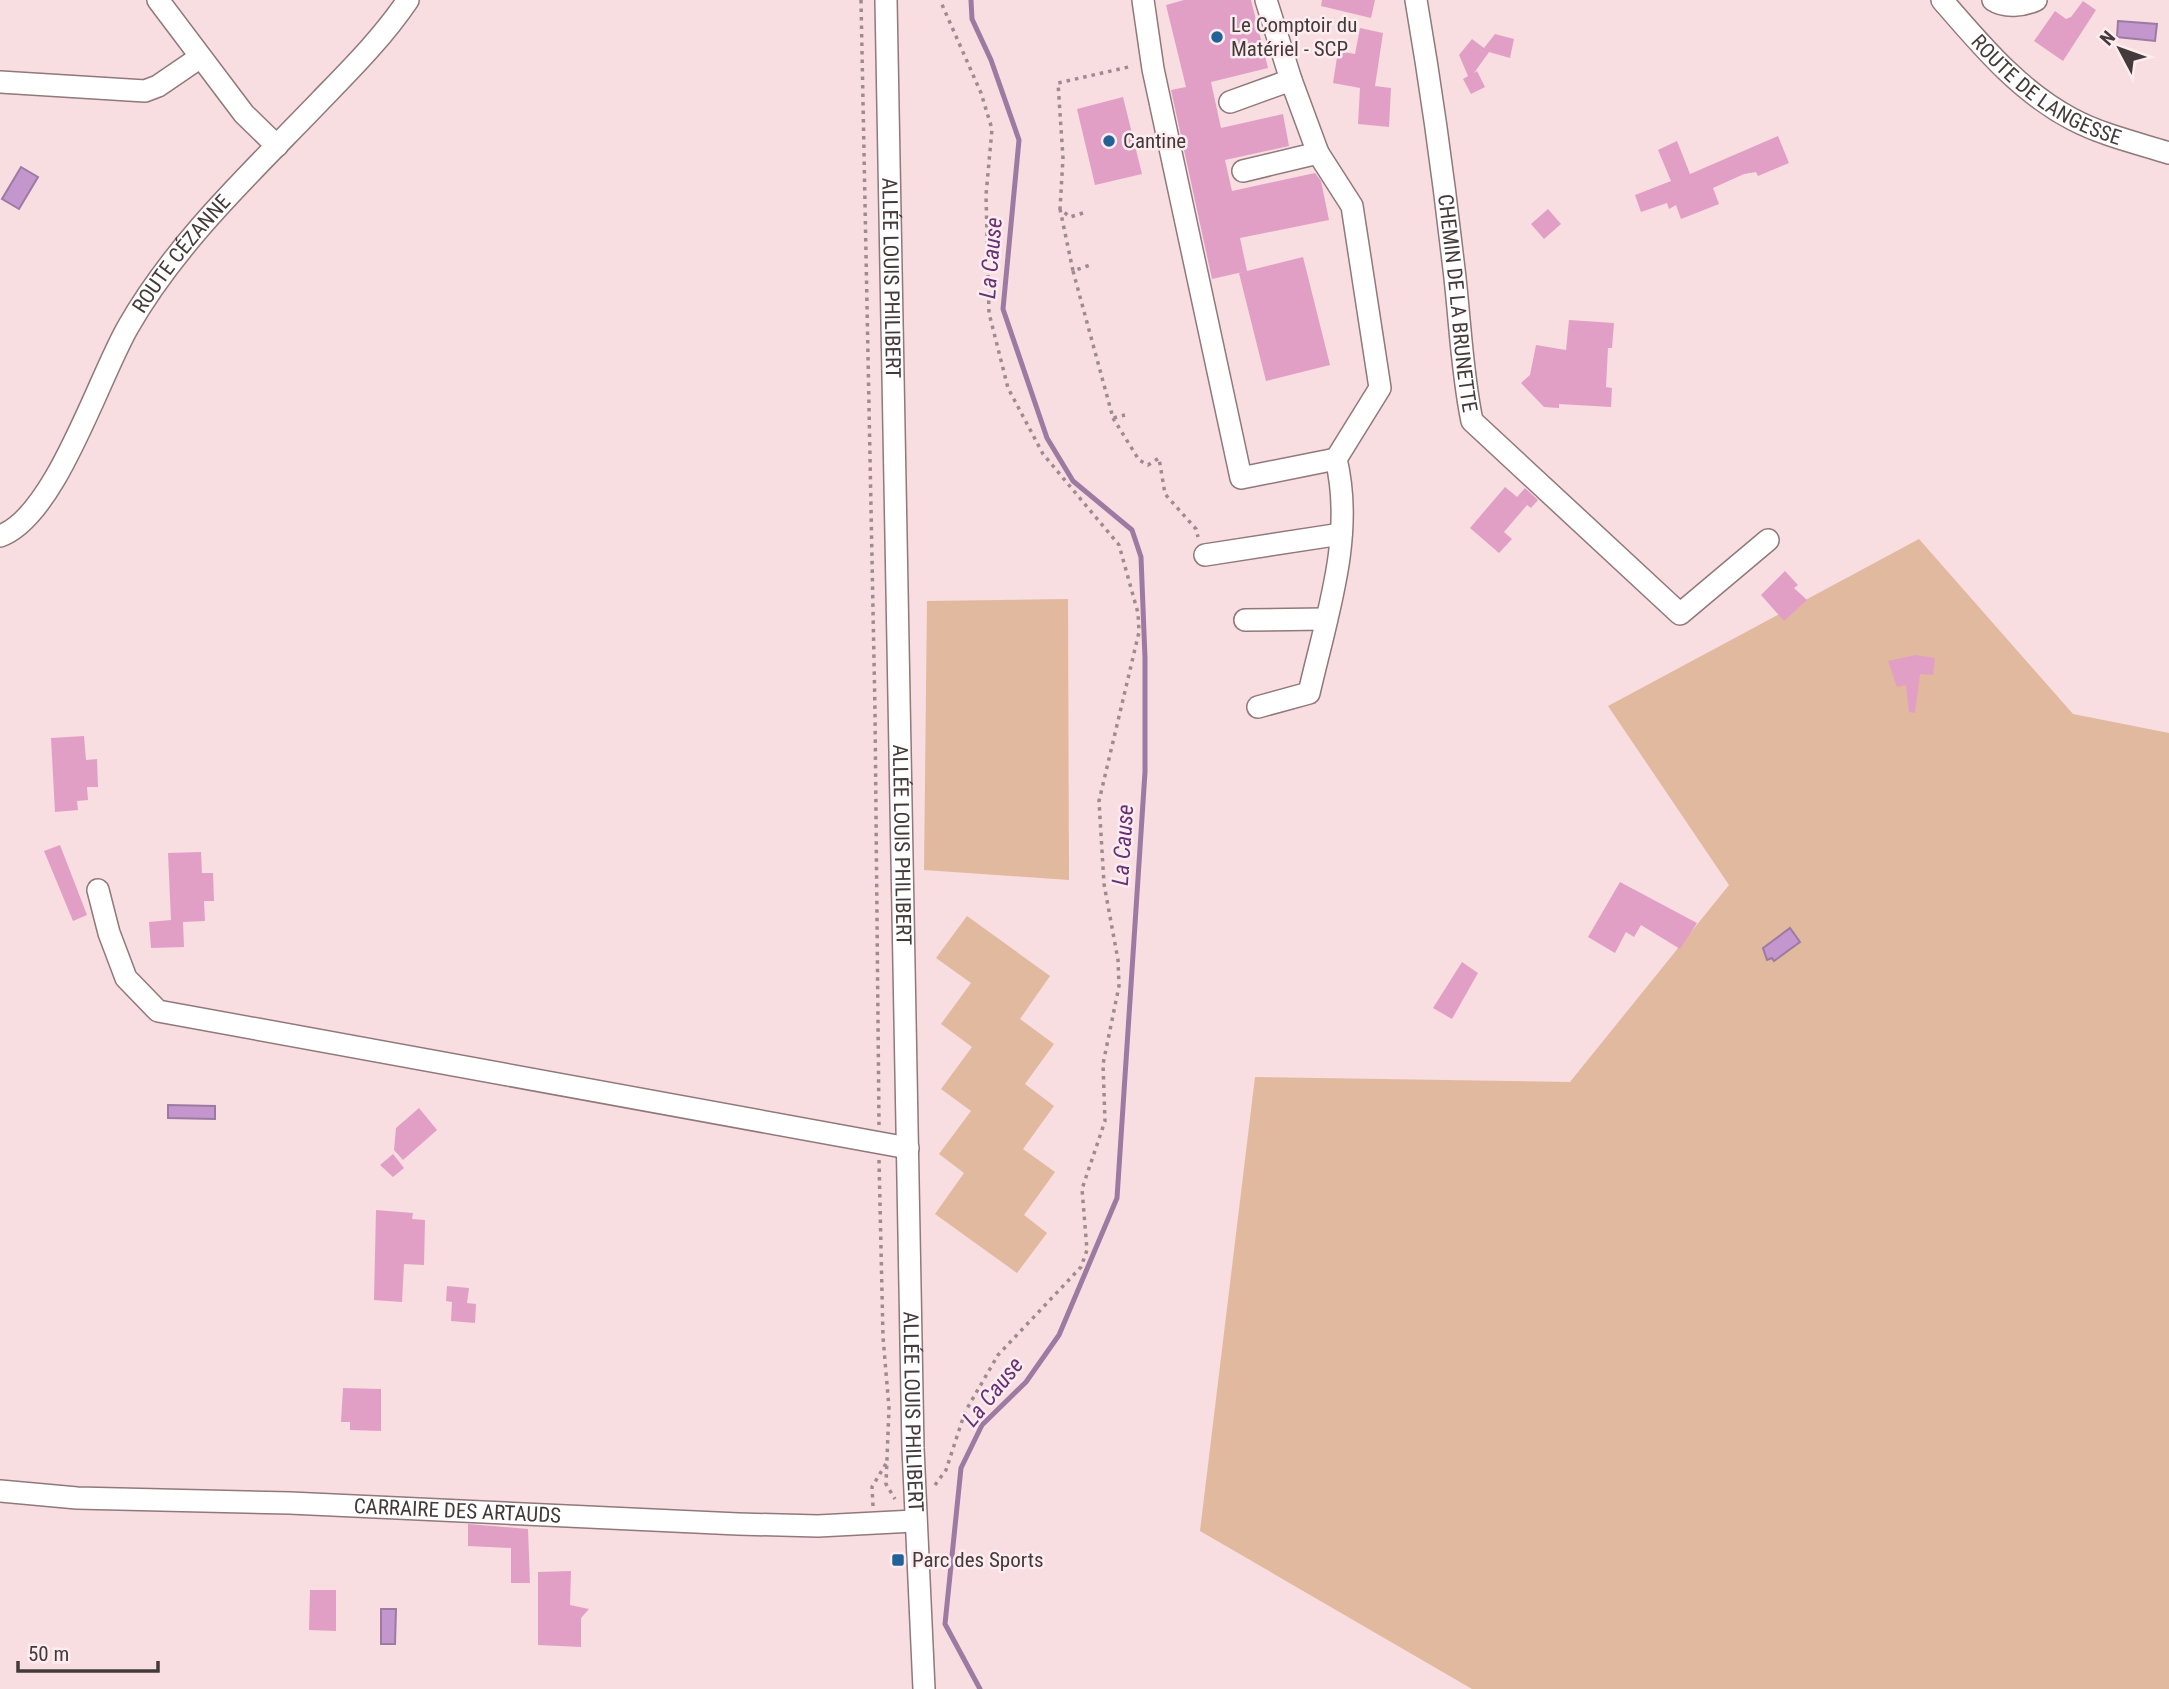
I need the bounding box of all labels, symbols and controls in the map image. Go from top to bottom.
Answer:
place label: Le Comptoir du Matériel - SCP [1231,13,1357,61]
north arrow [2085,14,2155,84]
street label: ROUTE DE LANGESSE [1969,24,2131,146]
marker: Le Comptoir du Matériel - SCP [1209,29,1225,45]
place label: Cantine [1123,129,1186,153]
marker: Cantine [1101,133,1117,149]
street label: ALLÉE LOUIS PHILIBERT [877,177,905,379]
street label: ROUTE CÉZANNE [128,190,235,317]
street label: CHEMIN DE LA BRUNETTE [1433,193,1482,414]
water label: La Cause [974,216,1008,300]
street label: ALLÉE LOUIS PHILIBERT [888,744,916,946]
water label: La Cause [1107,804,1139,886]
street label: ALLÉE LOUIS PHILIBERT [898,1311,928,1513]
water label: La Cause [957,1352,1029,1432]
street label: CARRAIRE DES ARTAUDS [353,1494,562,1528]
place label: Parc des Sports [912,1548,1043,1572]
marker: Parc des Sports [890,1552,906,1568]
scale bar [18,1630,158,1674]
text: 50 m [28,1642,69,1666]

